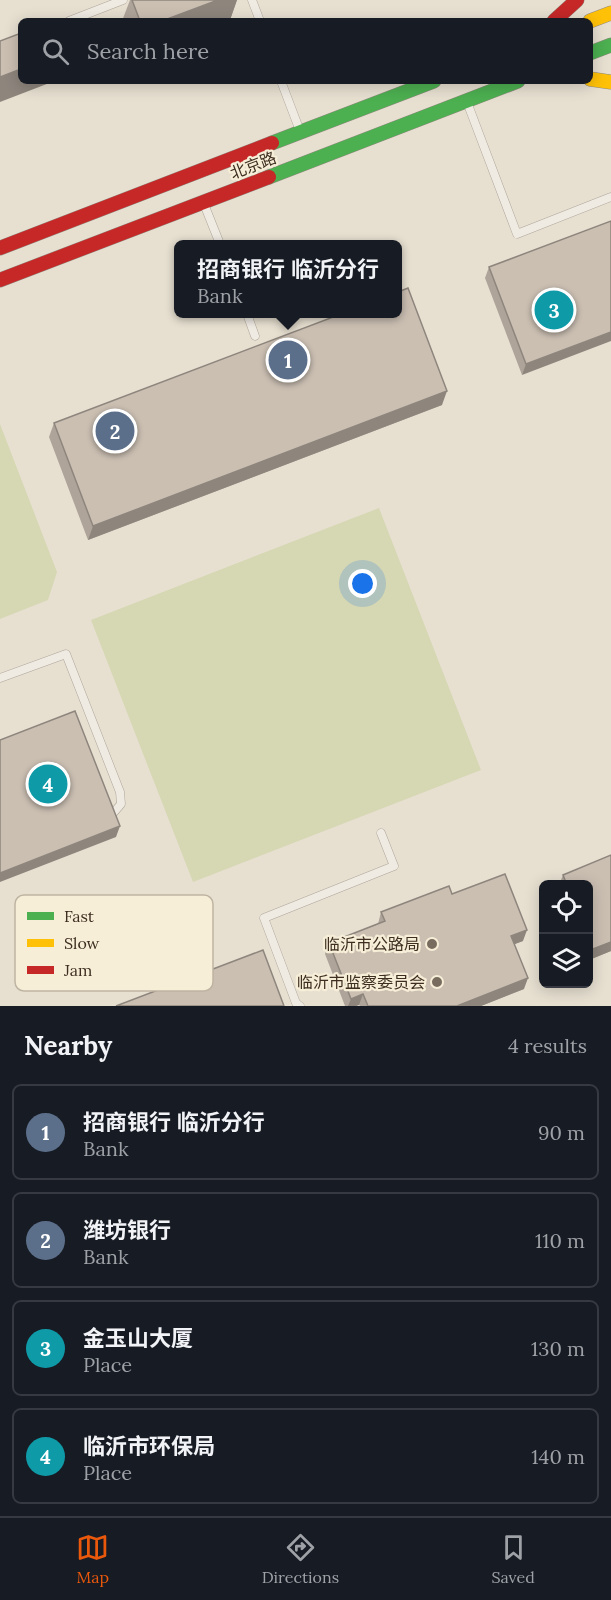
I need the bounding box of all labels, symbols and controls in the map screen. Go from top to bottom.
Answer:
search box [18,18,593,84]
icon: search [39,35,72,68]
text: Search here [87,37,209,65]
street label: 北京路 [227,147,279,183]
popup [174,240,402,318]
text: 招商银行 临沂分行 [197,255,379,283]
text: Bank [197,283,243,308]
pin: 3 [534,288,574,332]
pin: 1 [268,338,308,382]
pin: 2 [96,408,134,454]
your location [348,569,377,598]
pin: 4 [28,762,68,806]
map controls [539,880,593,988]
button: locate [539,880,593,934]
legend [15,895,213,991]
text: Fast [64,906,95,926]
text: Slow [64,933,100,953]
place label: 临沂市公路局 [324,934,420,954]
button: layers [539,934,593,988]
marker: 临沂市公路局 [425,937,439,951]
text: Jam [63,960,92,980]
place label: 临沂市监察委员会 [297,972,425,992]
marker: 临沂市监察委员会 [430,975,444,989]
text: Nearby [24,1029,112,1062]
text: 4 results [508,1033,587,1058]
text: 招商银行 临沂分行 [83,1108,265,1136]
text: 1 [41,1120,50,1145]
text: 90 m [538,1120,585,1145]
text: Bank [83,1136,129,1161]
text: 潍坊银行 [83,1216,171,1244]
text: 2 [40,1228,51,1253]
text: 110 m [535,1228,585,1253]
text: Bank [83,1244,129,1269]
text: 金玉山大厦 [83,1324,193,1352]
text: 3 [40,1336,51,1361]
text: 130 m [531,1336,585,1361]
text: Place [83,1352,132,1377]
text: 临沂市环保局 [83,1432,215,1460]
text: 4 [40,1444,51,1469]
text: 140 m [531,1444,585,1469]
text: Place [83,1460,132,1485]
tab: Map [76,1531,109,1587]
tab: Directions [262,1531,339,1587]
tab: Saved [491,1531,535,1587]

